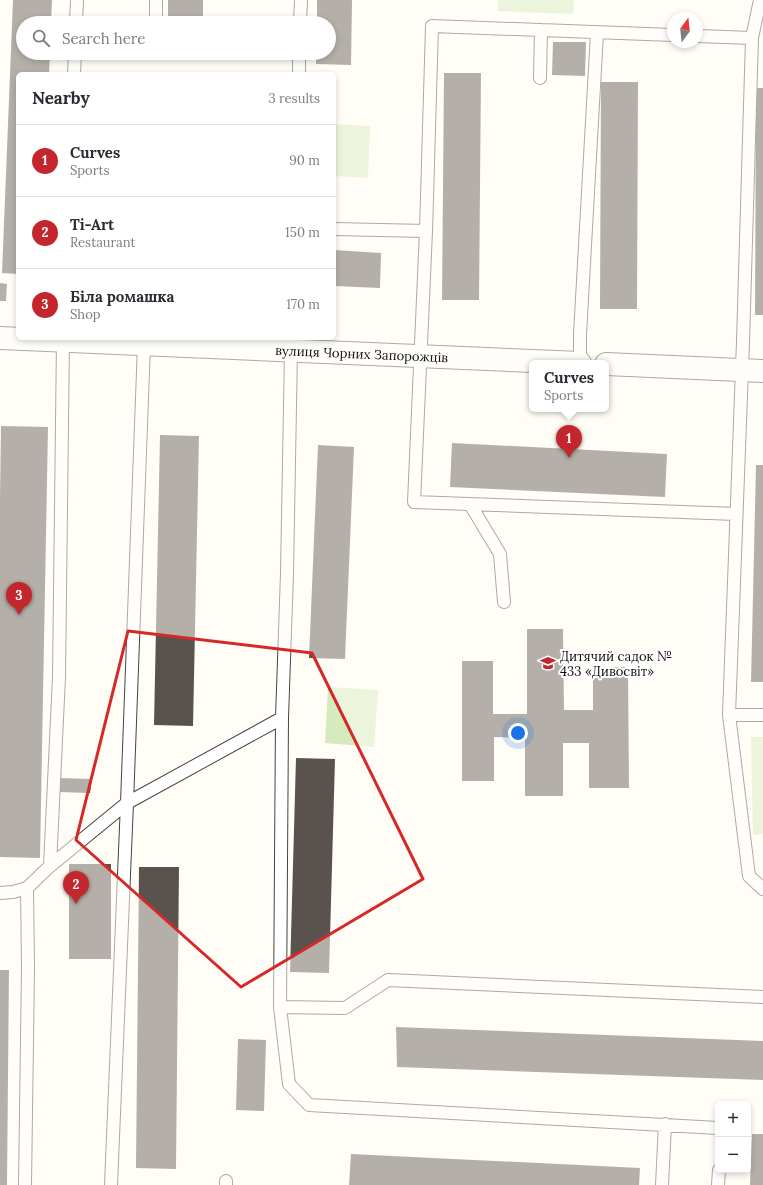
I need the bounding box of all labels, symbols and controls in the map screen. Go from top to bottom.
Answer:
north arrow [667,12,703,48]
search box [16,16,336,60]
icon: search [30,27,52,49]
text: Search here [62,29,145,48]
text: Nearby [32,87,90,109]
text: 3 results [268,90,320,107]
text: Curves [70,143,120,162]
text: 1 [42,152,48,169]
text: 90 m [289,152,320,169]
text: Sports [70,162,109,179]
text: Ti-Art [70,215,114,234]
text: 2 [42,224,48,241]
text: 150 m [285,224,320,241]
text: Restaurant [70,234,136,251]
text: Біла ромашка [70,287,174,306]
text: 3 [41,296,49,313]
text: 170 m [286,296,320,313]
text: Shop [70,306,101,323]
street label: вулиця Чорних Запорожців [275,341,449,366]
popup [529,360,609,412]
text: Curves [544,368,594,387]
text: Sports [544,387,583,404]
pin: 1 [556,425,582,458]
pin: 3 [6,582,32,615]
place label: Дитячий садок № 433 «Дивосвіт» [560,648,672,680]
school or university icon: Дитячий садок № 433 «Дивосвіт» [539,654,557,672]
your location [508,723,528,743]
pin: 2 [63,871,89,904]
map controls [715,1101,751,1173]
button: + [715,1101,751,1137]
button: − [715,1137,751,1173]

